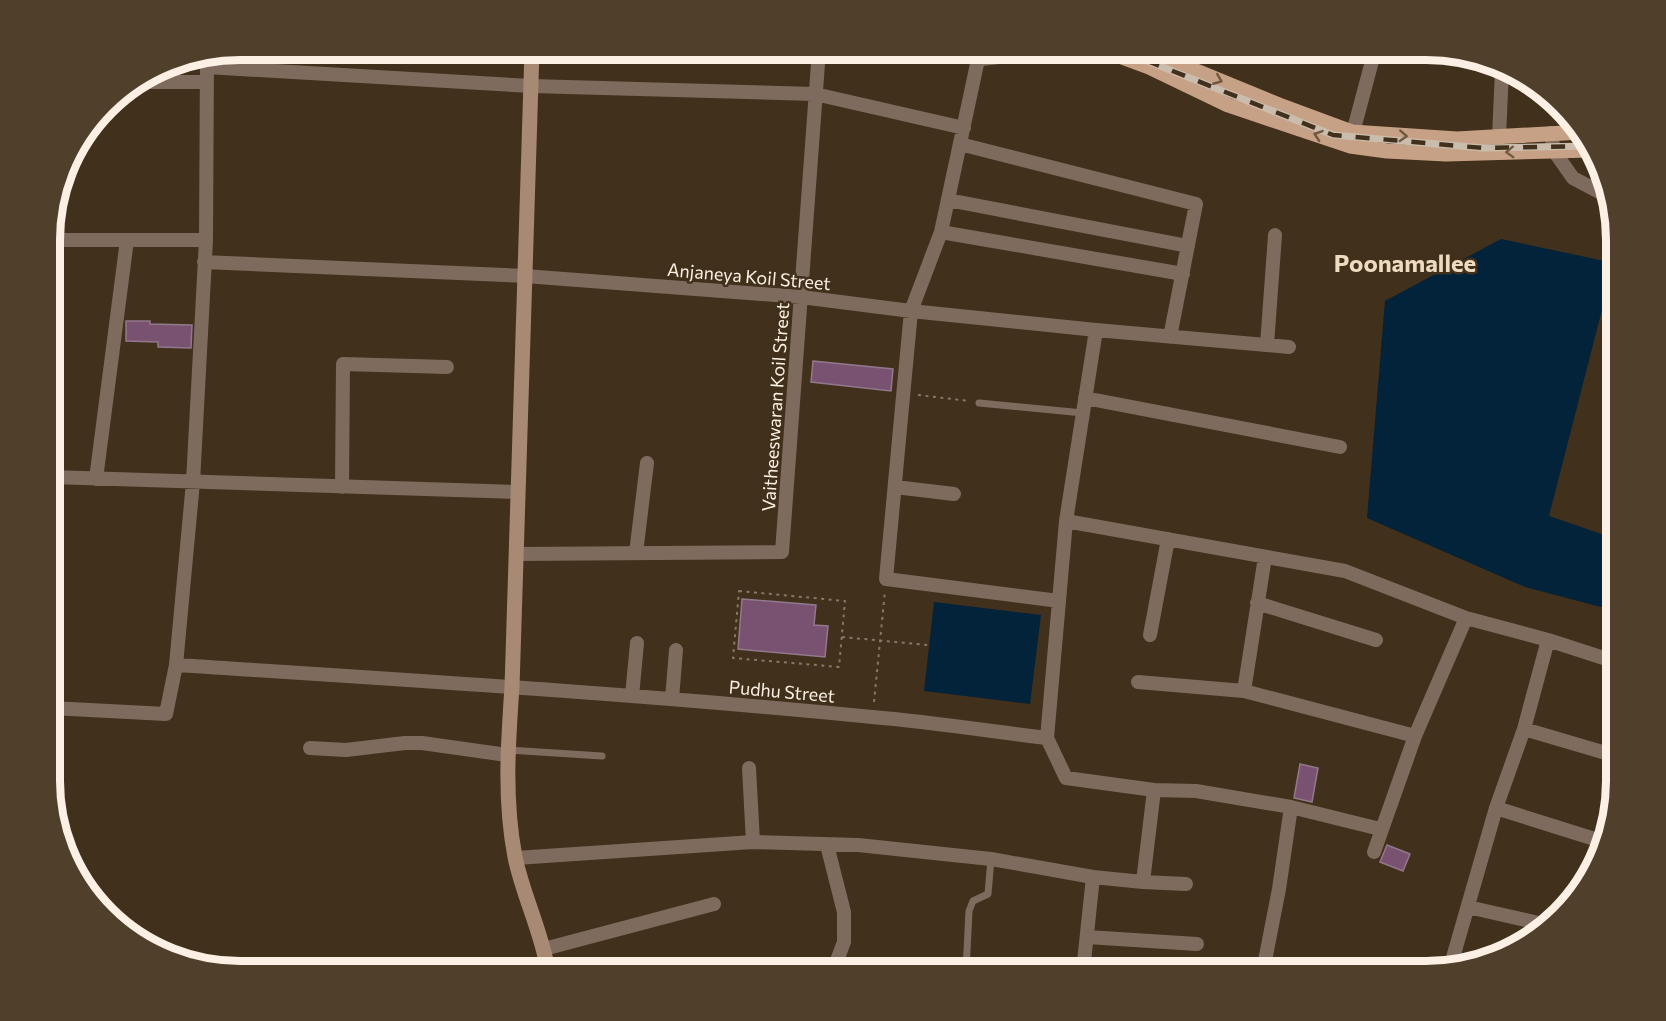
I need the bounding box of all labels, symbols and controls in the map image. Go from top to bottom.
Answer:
one-way arrow [1212,73,1223,85]
one-way arrow [1399,129,1408,142]
one-way arrow [1313,130,1324,142]
one-way arrow [1506,146,1515,158]
district label: Poonamallee [1334,248,1476,277]
street label: Anjaneya Koil Street [666,258,832,294]
street label: Vaitheeswaran Koil Street [757,302,793,512]
street label: Pudhu Street [728,675,836,707]

